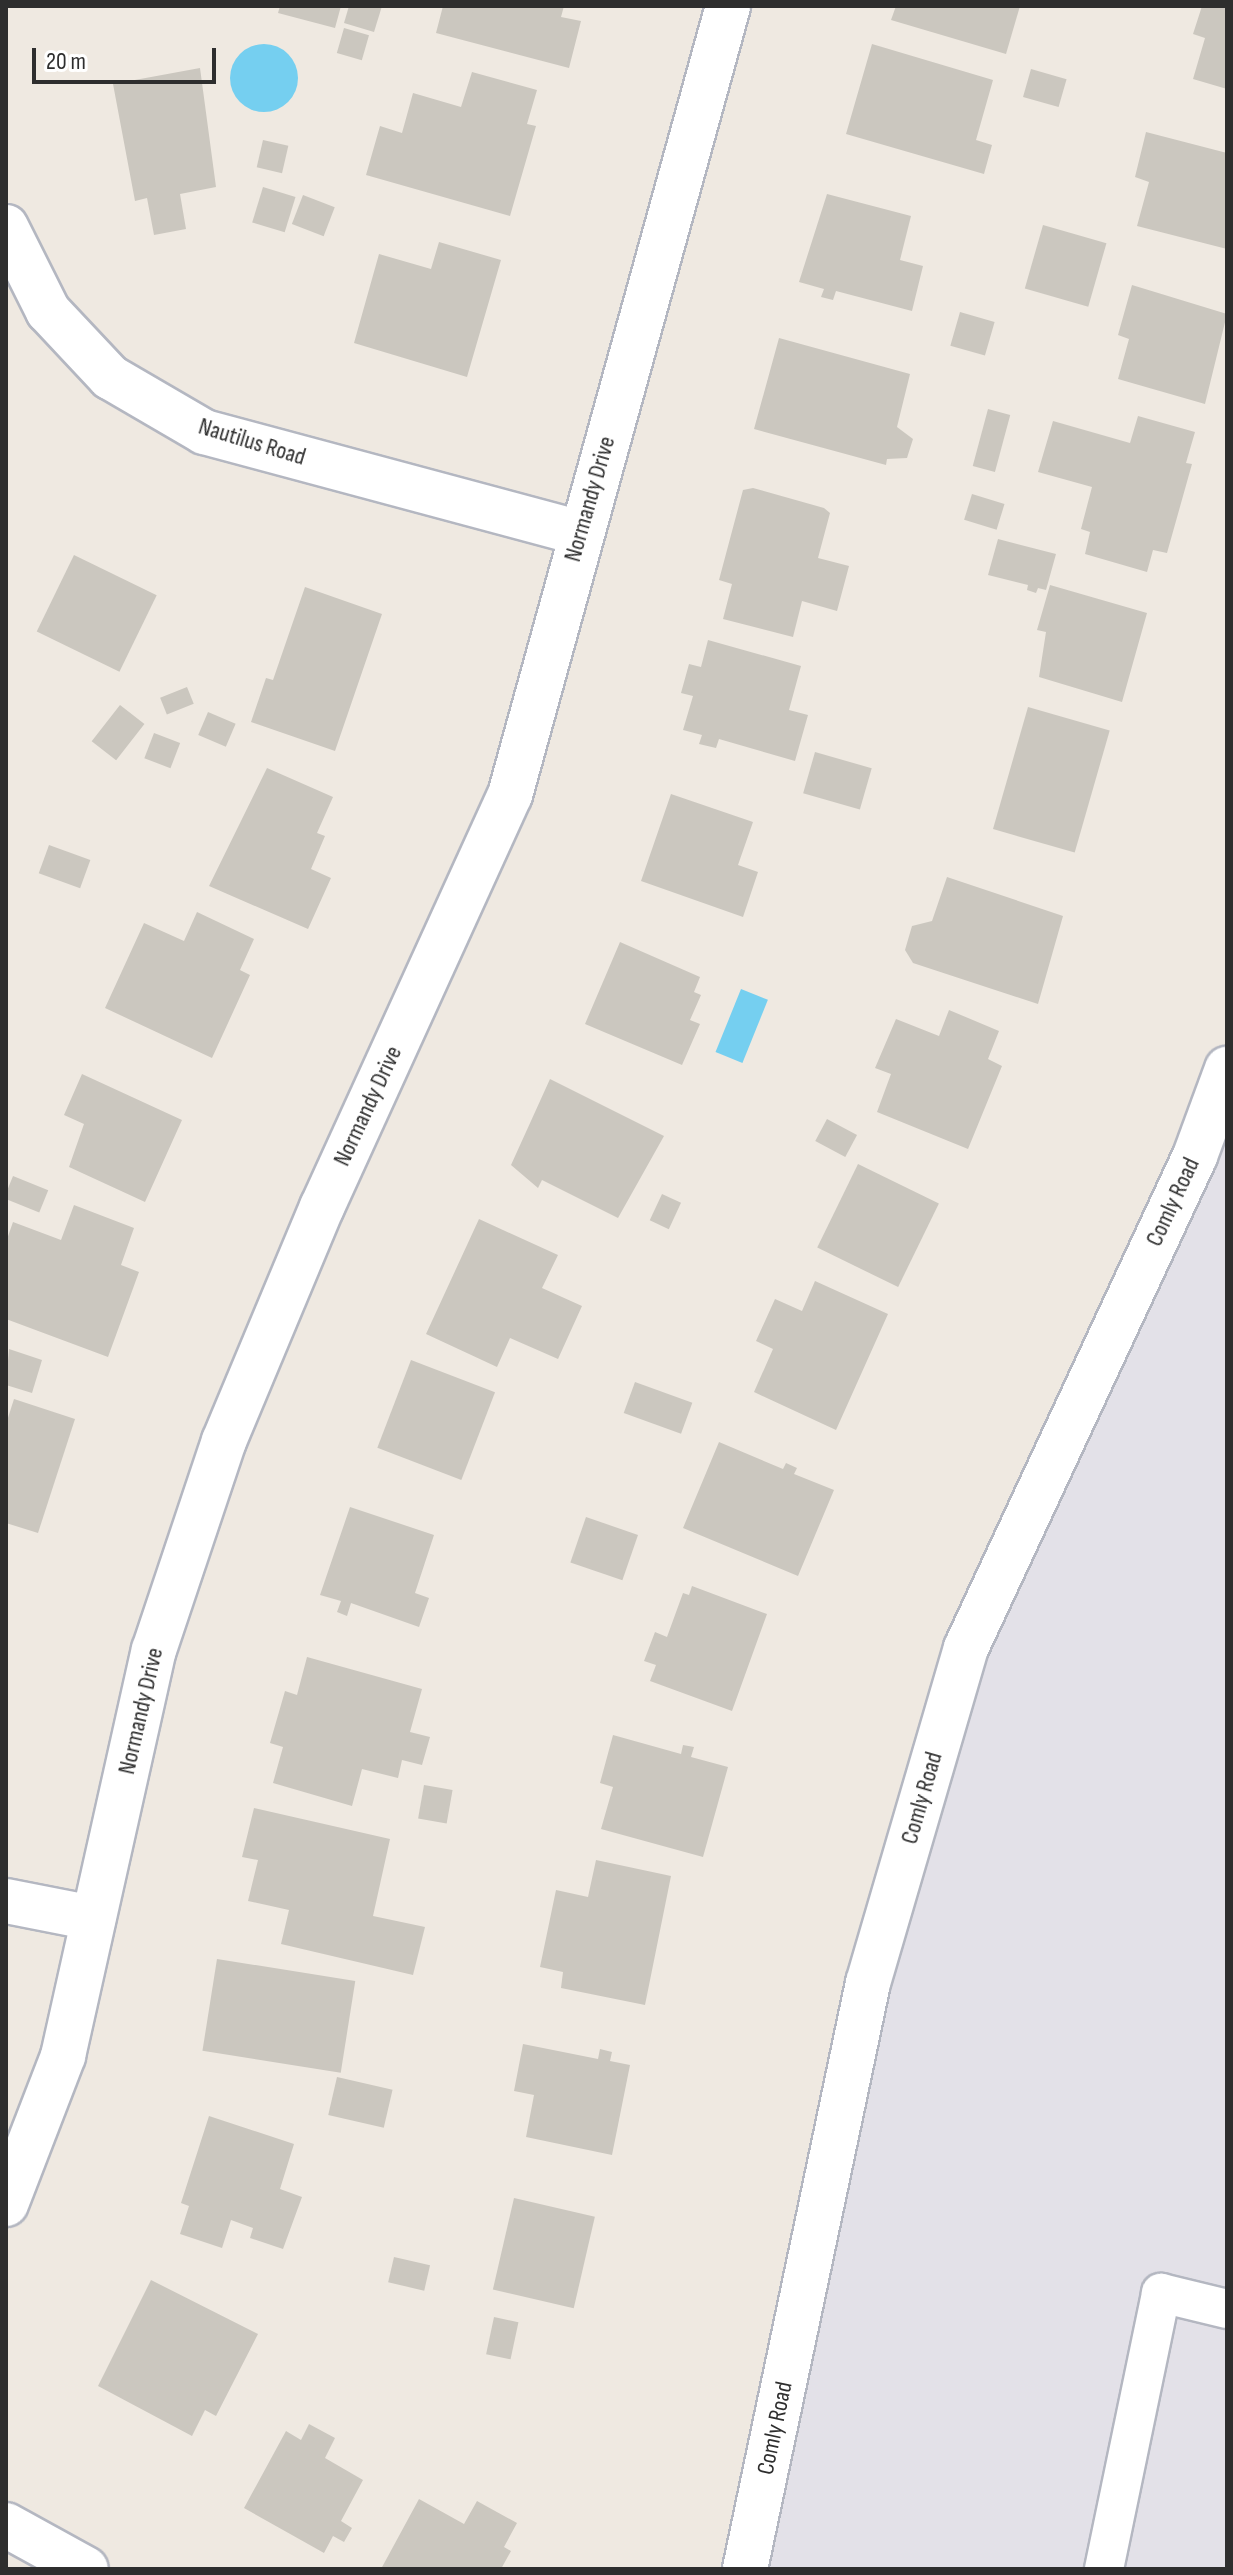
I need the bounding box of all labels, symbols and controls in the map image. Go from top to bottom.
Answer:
scale bar [36,32,220,82]
text: 20 m [46,47,86,76]
street label: Nautilus Road [195,412,309,472]
street label: Normandy Drive [558,433,622,565]
street label: Normandy Drive [328,1041,408,1171]
street label: Comly Road [1140,1153,1206,1251]
street label: Normandy Drive [112,1645,170,1777]
street label: Comly Road [895,1749,949,1847]
street label: Comly Road [751,2379,799,2477]

